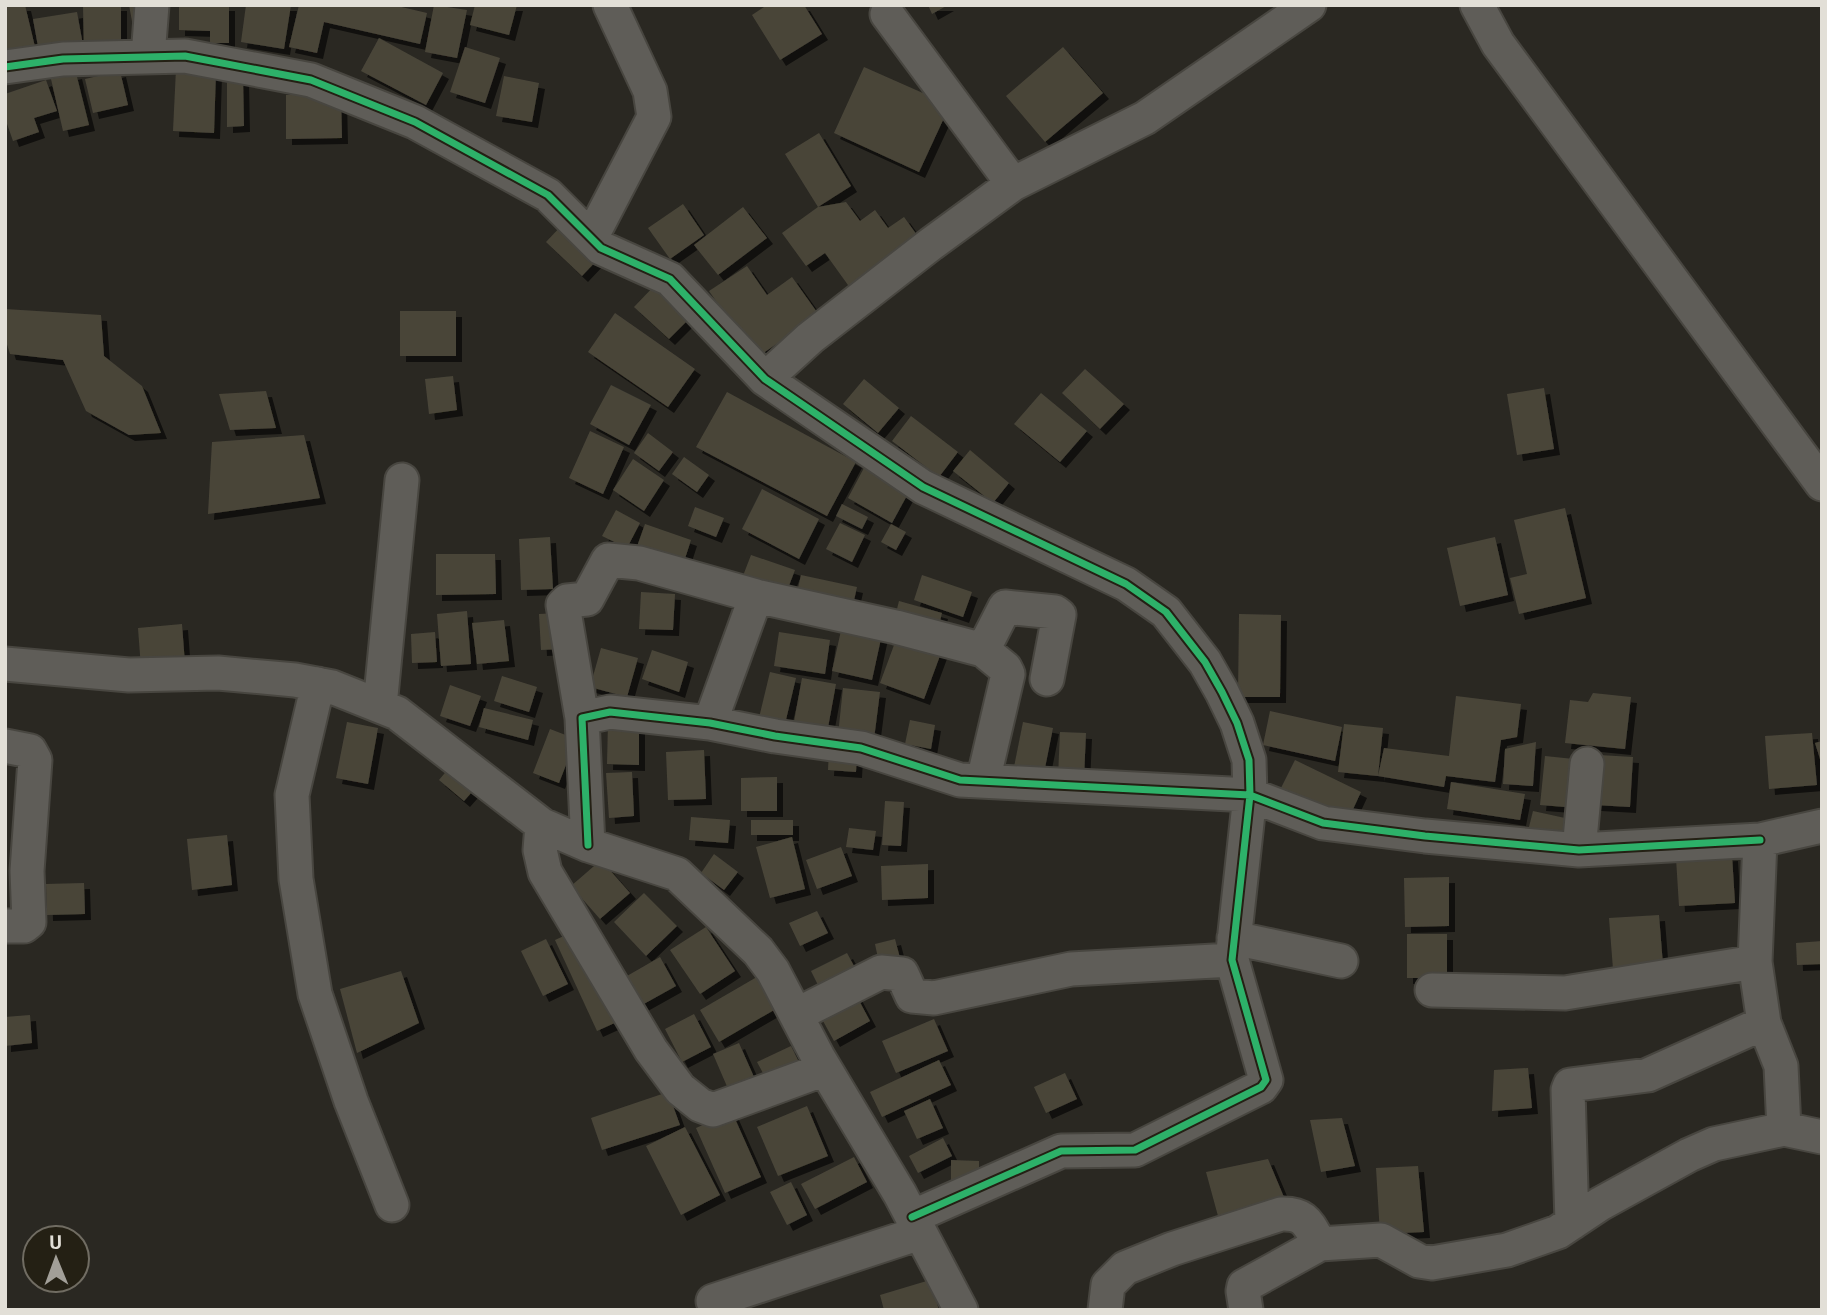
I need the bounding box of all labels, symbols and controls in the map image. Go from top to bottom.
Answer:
north arrow [21,1224,91,1294]
text: U [49,1231,62,1254]

